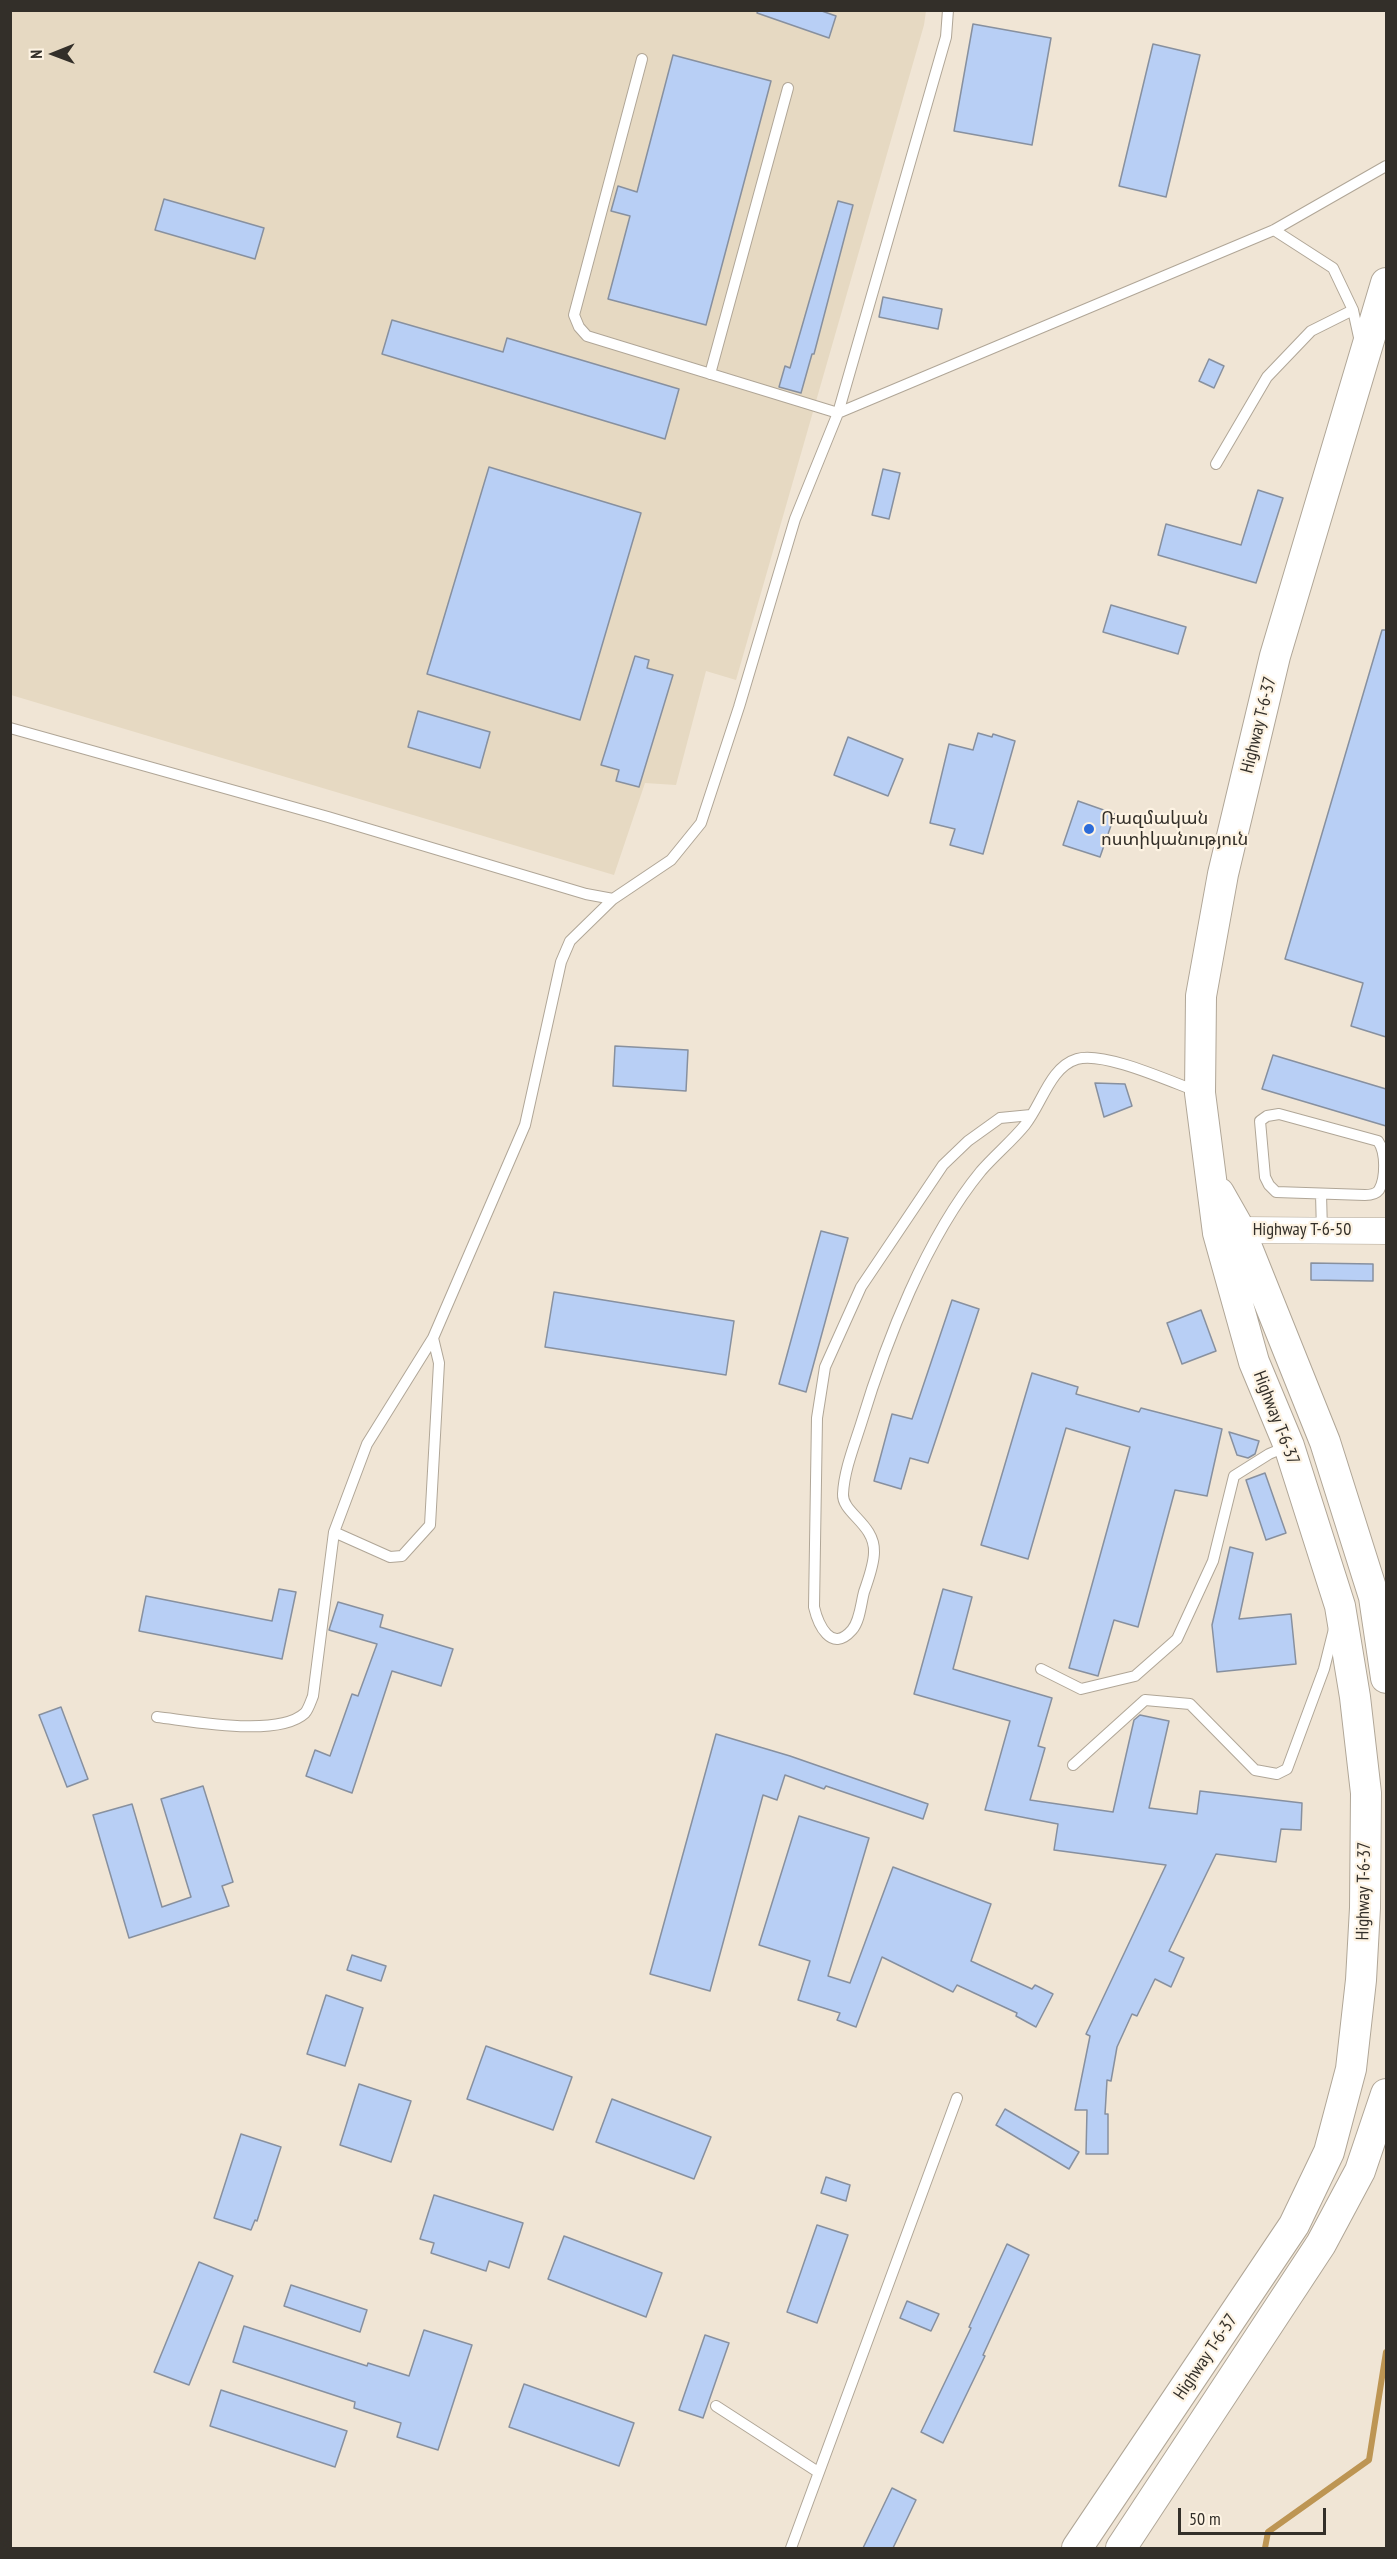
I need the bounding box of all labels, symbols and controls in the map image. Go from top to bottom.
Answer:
north arrow [24,24,84,84]
text: N [26,50,46,59]
street label: Highway T-6-37 [1237,675,1281,775]
place label: Ռազմական ոստիկանություն [1101,808,1248,850]
marker: Ռազմական ոստիկանություն [1082,822,1096,836]
street label: Highway T-6-50 [1253,1219,1351,1241]
street label: Highway T-6-37 [1248,1368,1304,1468]
street label: Highway T-6-37 [1352,1842,1376,1940]
street label: Highway T-6-37 [1169,2310,1243,2404]
scale bar [1181,2496,1330,2534]
text: 50 m [1189,2507,1221,2530]

